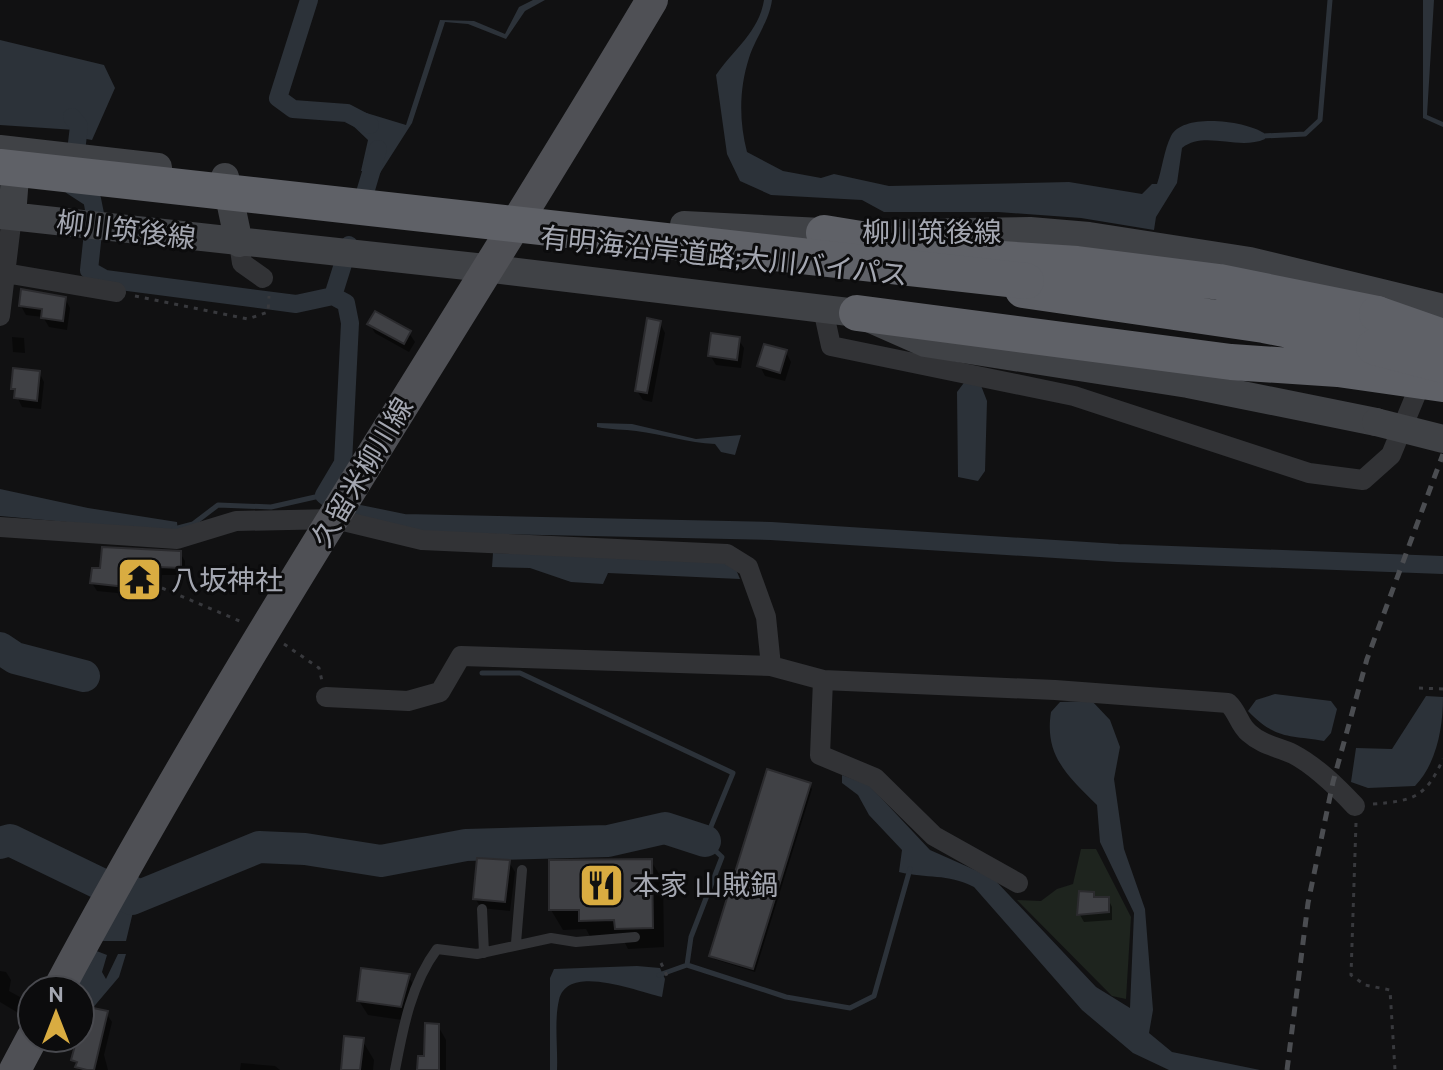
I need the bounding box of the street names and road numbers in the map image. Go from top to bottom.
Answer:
street label: 柳川筑後線 [54,205,198,255]
street label: 柳川筑後線 [862,215,1002,249]
street label: 有明海沿岸道路;大川バイパス [538,220,910,292]
street label: 久留米柳川線 [304,391,420,553]

